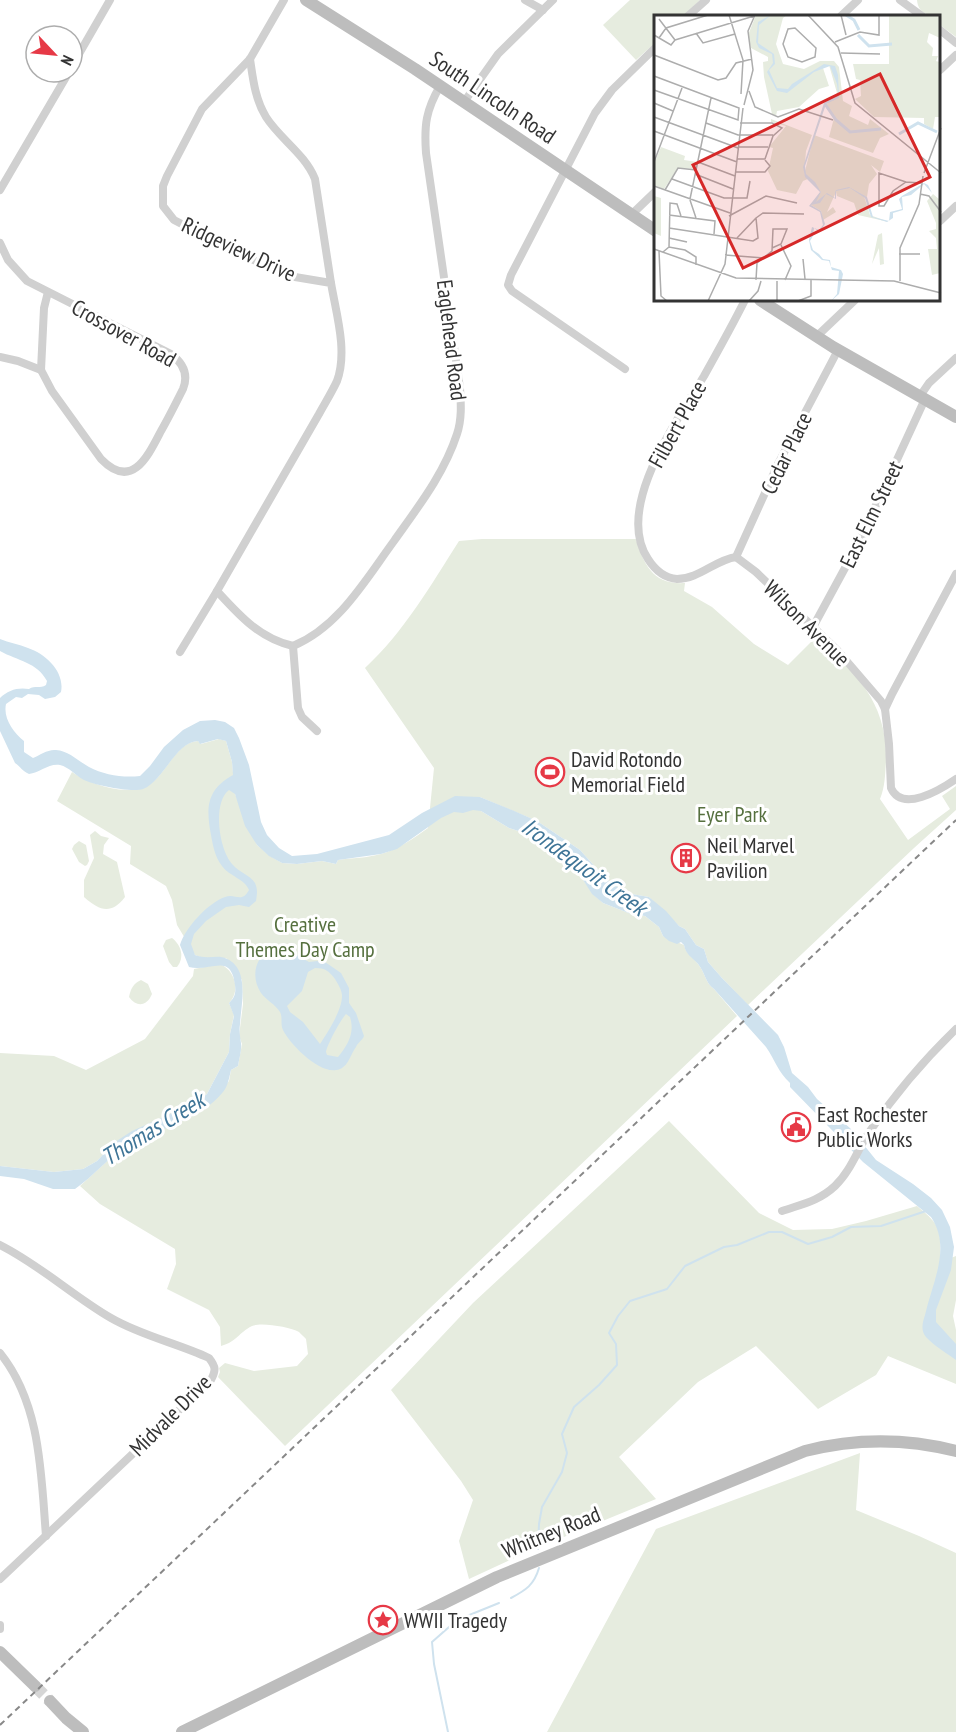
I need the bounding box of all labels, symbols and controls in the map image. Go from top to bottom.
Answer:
inset map [654,15,941,302]
north arrow [24,24,84,84]
street label: South Lincoln Road [424,44,562,150]
text: N [57,52,78,69]
street label: Ridgeview Drive [178,210,300,288]
street label: Eaglehead Road [431,278,473,402]
street label: Crossover Road [67,293,181,373]
street label: Filbert Place [642,376,712,472]
street label: Cedar Place [754,407,818,499]
street label: East Elm Street [833,456,909,572]
street label: Wilson Avenue [758,574,856,672]
place label: David Rotondo Memorial Field [571,745,685,798]
sports icon: David Rotondo Memorial Field [534,756,566,788]
park label: Eyer Park [697,800,768,828]
water label: Irondequoit Creek [516,811,655,924]
place label: Neil Marvel Pavilion [707,831,795,884]
building icon: Neil Marvel Pavilion [670,842,702,874]
park label: Creative Themes Day Camp [235,910,375,963]
water label: Thomas Creek [95,1083,213,1173]
place label: East Rochester Public Works [817,1100,928,1153]
public building icon: East Rochester Public Works [780,1111,812,1143]
street label: Midvale Drive [123,1368,217,1462]
street label: Whitney Road [498,1500,604,1564]
place icon: WWII Tragedy [367,1604,399,1636]
place label: WWII Tragedy [404,1606,508,1634]

